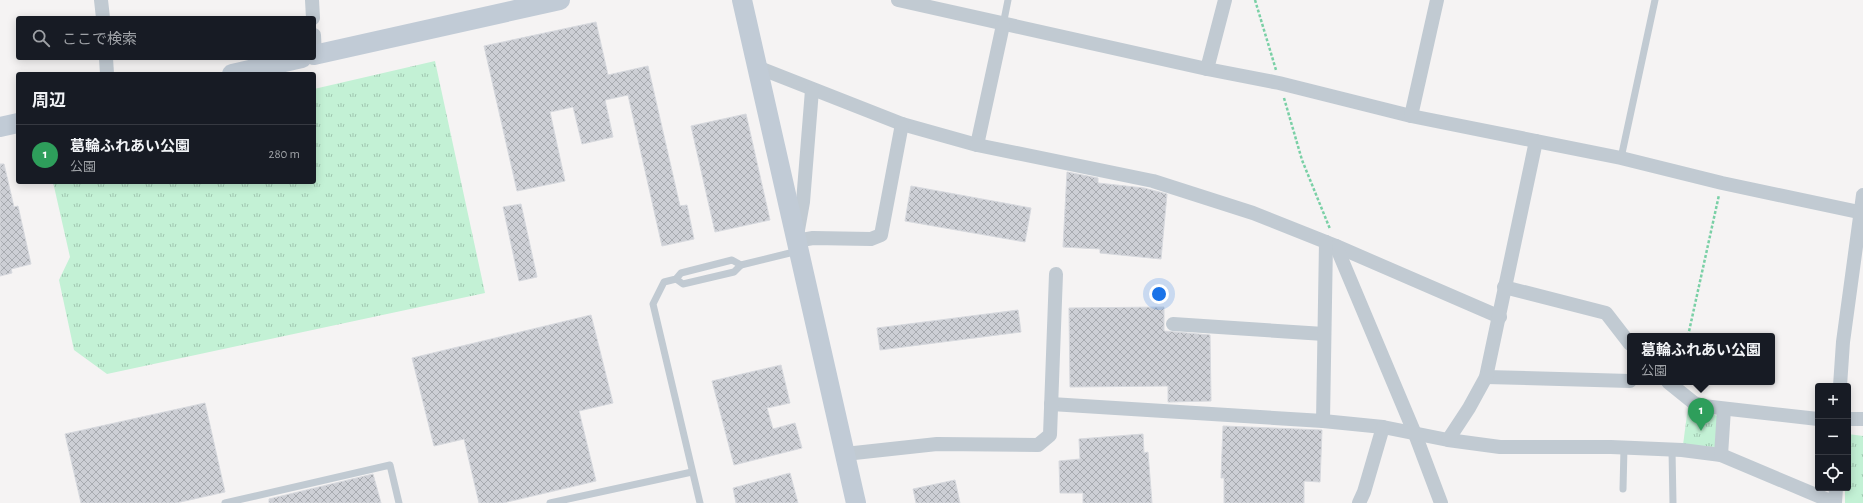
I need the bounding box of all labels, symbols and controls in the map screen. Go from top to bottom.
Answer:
search box [16,16,316,60]
icon: search [30,27,52,49]
text: ここで検索 [62,32,137,47]
text: 周辺 [32,92,66,109]
text: 葛輪ふれあい公園 [70,139,190,154]
text: 1 [43,148,47,161]
text: 280 m [269,148,300,161]
text: 公園 [70,161,96,174]
your location [1149,284,1169,304]
popup [1627,333,1775,385]
text: 葛輪ふれあい公園 [1641,343,1761,358]
text: 公園 [1641,365,1667,378]
map controls [1815,383,1851,491]
button: + [1815,383,1851,419]
pin: 1 [1688,398,1714,431]
button: − [1815,419,1851,455]
button: locate [1815,455,1851,491]

